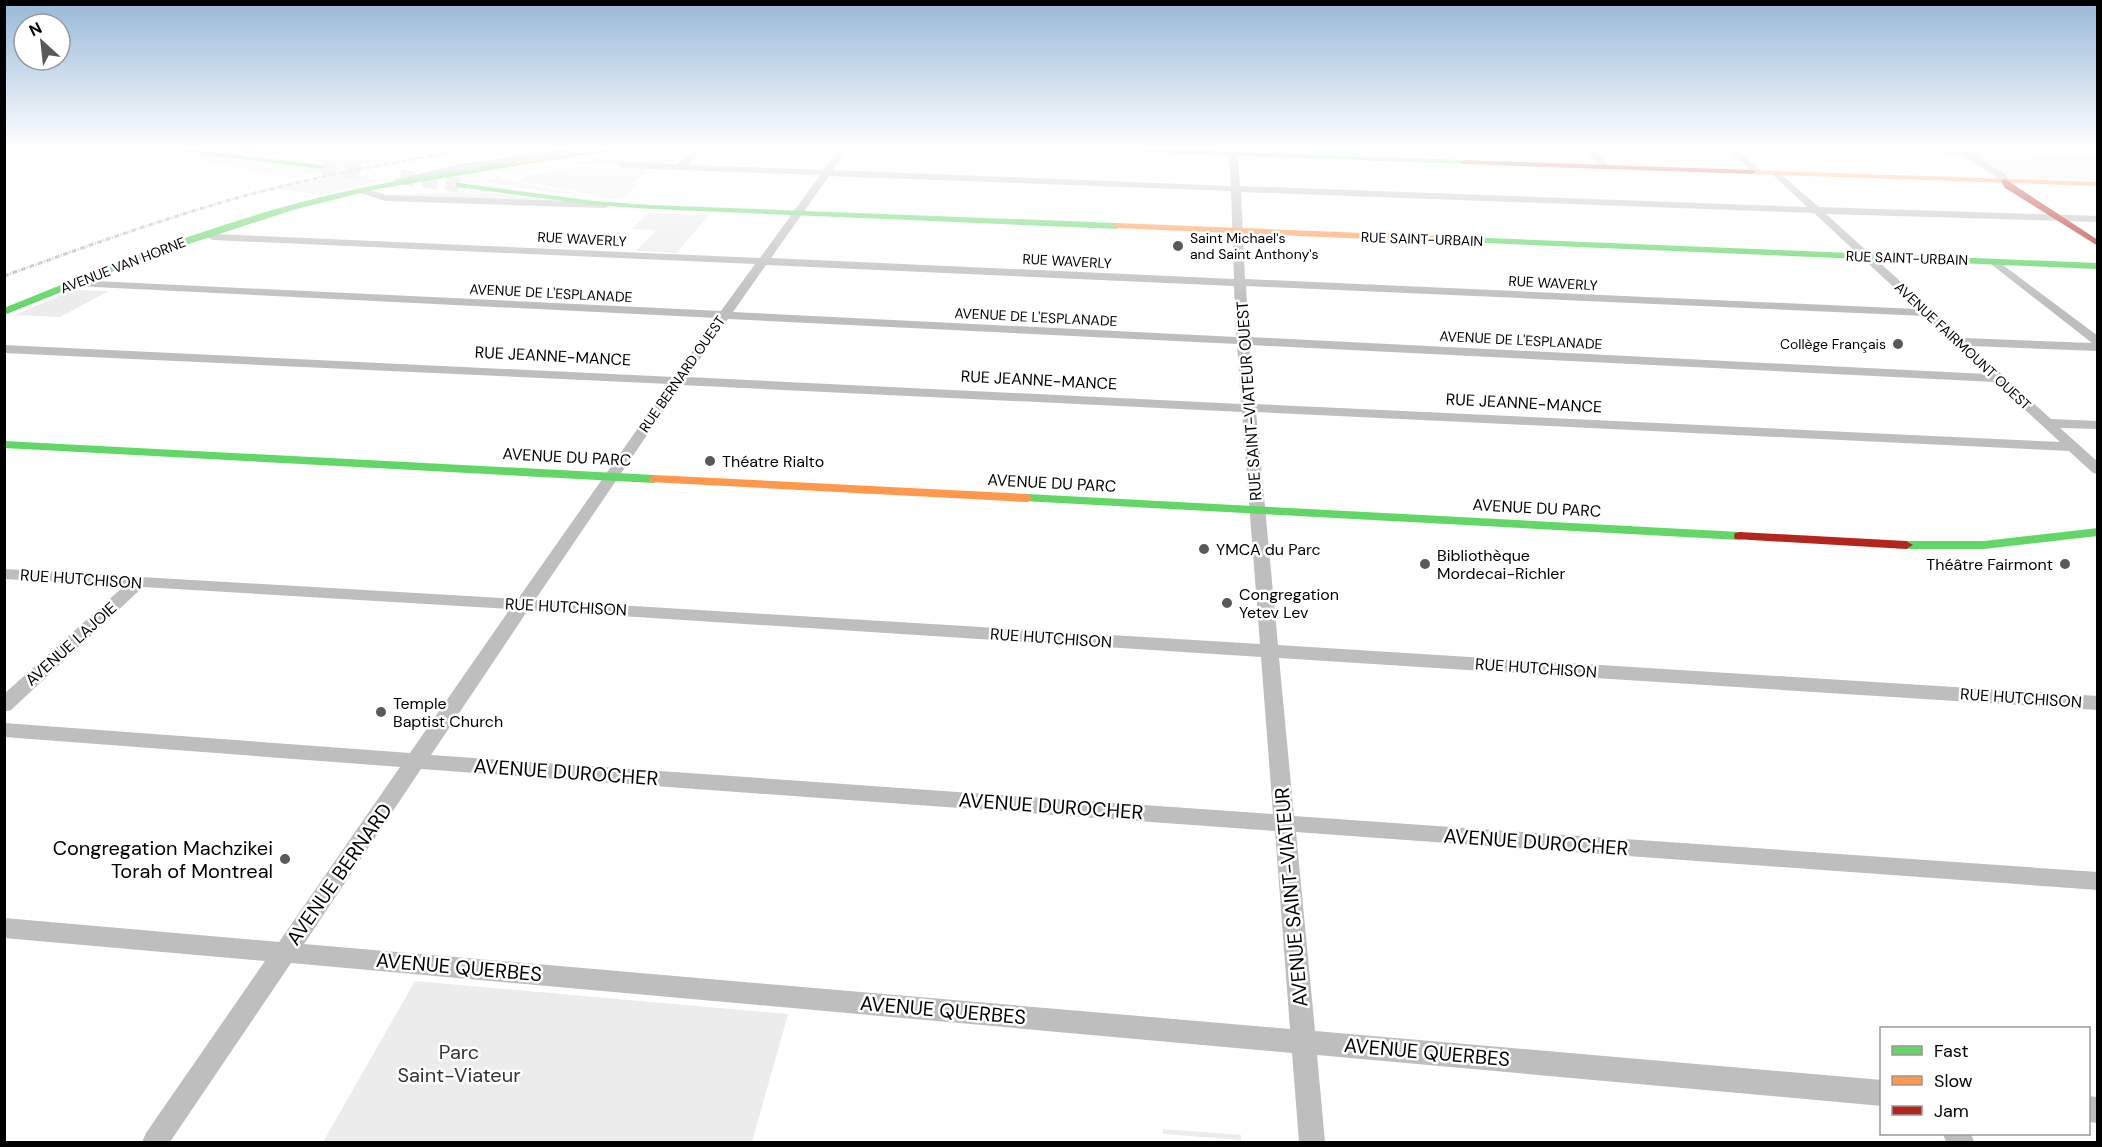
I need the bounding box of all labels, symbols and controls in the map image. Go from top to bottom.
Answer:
north arrow [12,12,72,72]
text: N [25,17,45,41]
street label: RUE WAVERLY [537,228,627,250]
street label: RUE SAINT-URBAIN [1361,228,1483,250]
place label: Saint Michael's and Saint Anthony's [1190,229,1319,263]
street label: AVENUE VAN HORNE [58,233,188,297]
marker: Saint Michael's and Saint Anthony's [1171,239,1185,253]
street label: RUE SAINT-URBAIN [1846,247,1968,269]
street label: RUE WAVERLY [1022,250,1112,272]
street label: RUE WAVERLY [1508,272,1598,294]
street label: AVENUE FAIRMOUNT OUEST [1891,278,2035,414]
street label: AVENUE DE L'ESPLANADE [469,280,633,306]
street label: RUE SAINT-VIATEUR OUEST [1232,300,1266,502]
street label: AVENUE DE L'ESPLANADE [954,304,1118,330]
street label: RUE BERNARD OUEST [635,312,729,436]
street label: AVENUE DE L'ESPLANADE [1439,327,1603,353]
place label: Collège Français [1780,335,1886,353]
marker: Collège Français [1891,337,1905,351]
street label: RUE JEANNE-MANCE [474,341,632,371]
street label: RUE JEANNE-MANCE [960,365,1118,395]
street label: RUE JEANNE-MANCE [1445,388,1603,418]
street label: AVENUE DU PARC [502,443,632,471]
place label: Théatre Rialto [722,451,824,472]
marker: Théatre Rialto [703,454,717,468]
street label: AVENUE DU PARC [987,469,1117,497]
street label: AVENUE DU PARC [1472,494,1602,522]
place label: YMCA du Parc [1216,539,1321,560]
marker: YMCA du Parc [1197,542,1211,556]
place label: Bibliothèque Mordecai-Richler [1437,545,1565,584]
place label: Théâtre Fairmont [1926,554,2053,575]
marker: Bibliothèque Mordecai-Richler [1418,557,1432,571]
marker: Théâtre Fairmont [2058,557,2072,571]
street label: RUE HUTCHISON [19,564,143,594]
place label: Congregation Yetev Lev [1239,584,1339,623]
street label: RUE HUTCHISON [505,593,627,621]
marker: Congregation Yetev Lev [1220,596,1234,610]
street label: AVENUE LAJOIE [21,597,121,691]
street label: RUE HUTCHISON [989,623,1113,653]
street label: RUE HUTCHISON [1474,653,1598,683]
street label: RUE HUTCHISON [1959,683,2083,713]
place label: Temple Baptist Church [393,693,503,732]
marker: Temple Baptist Church [374,705,388,719]
street label: AVENUE DUROCHER [473,753,659,791]
street label: AVENUE SAINT-VIATEUR [1268,786,1314,1008]
street label: AVENUE DUROCHER [958,787,1144,825]
street label: AVENUE BERNARD [280,798,398,950]
street label: AVENUE DUROCHER [1443,823,1629,861]
place label: Congregation Machzikei Torah of Montreal [53,835,273,884]
marker: Congregation Machzikei Torah of Montreal [278,852,292,866]
street label: AVENUE QUERBES [375,947,543,987]
street label: AVENUE QUERBES [859,990,1027,1030]
legend [1880,1027,2090,1135]
street label: AVENUE QUERBES [1343,1032,1511,1072]
park label: Parc Saint-Viateur [397,1039,521,1088]
text: Fast [1934,1039,1969,1063]
text: Slow [1934,1069,1973,1093]
text: Jam [1934,1099,1969,1123]

